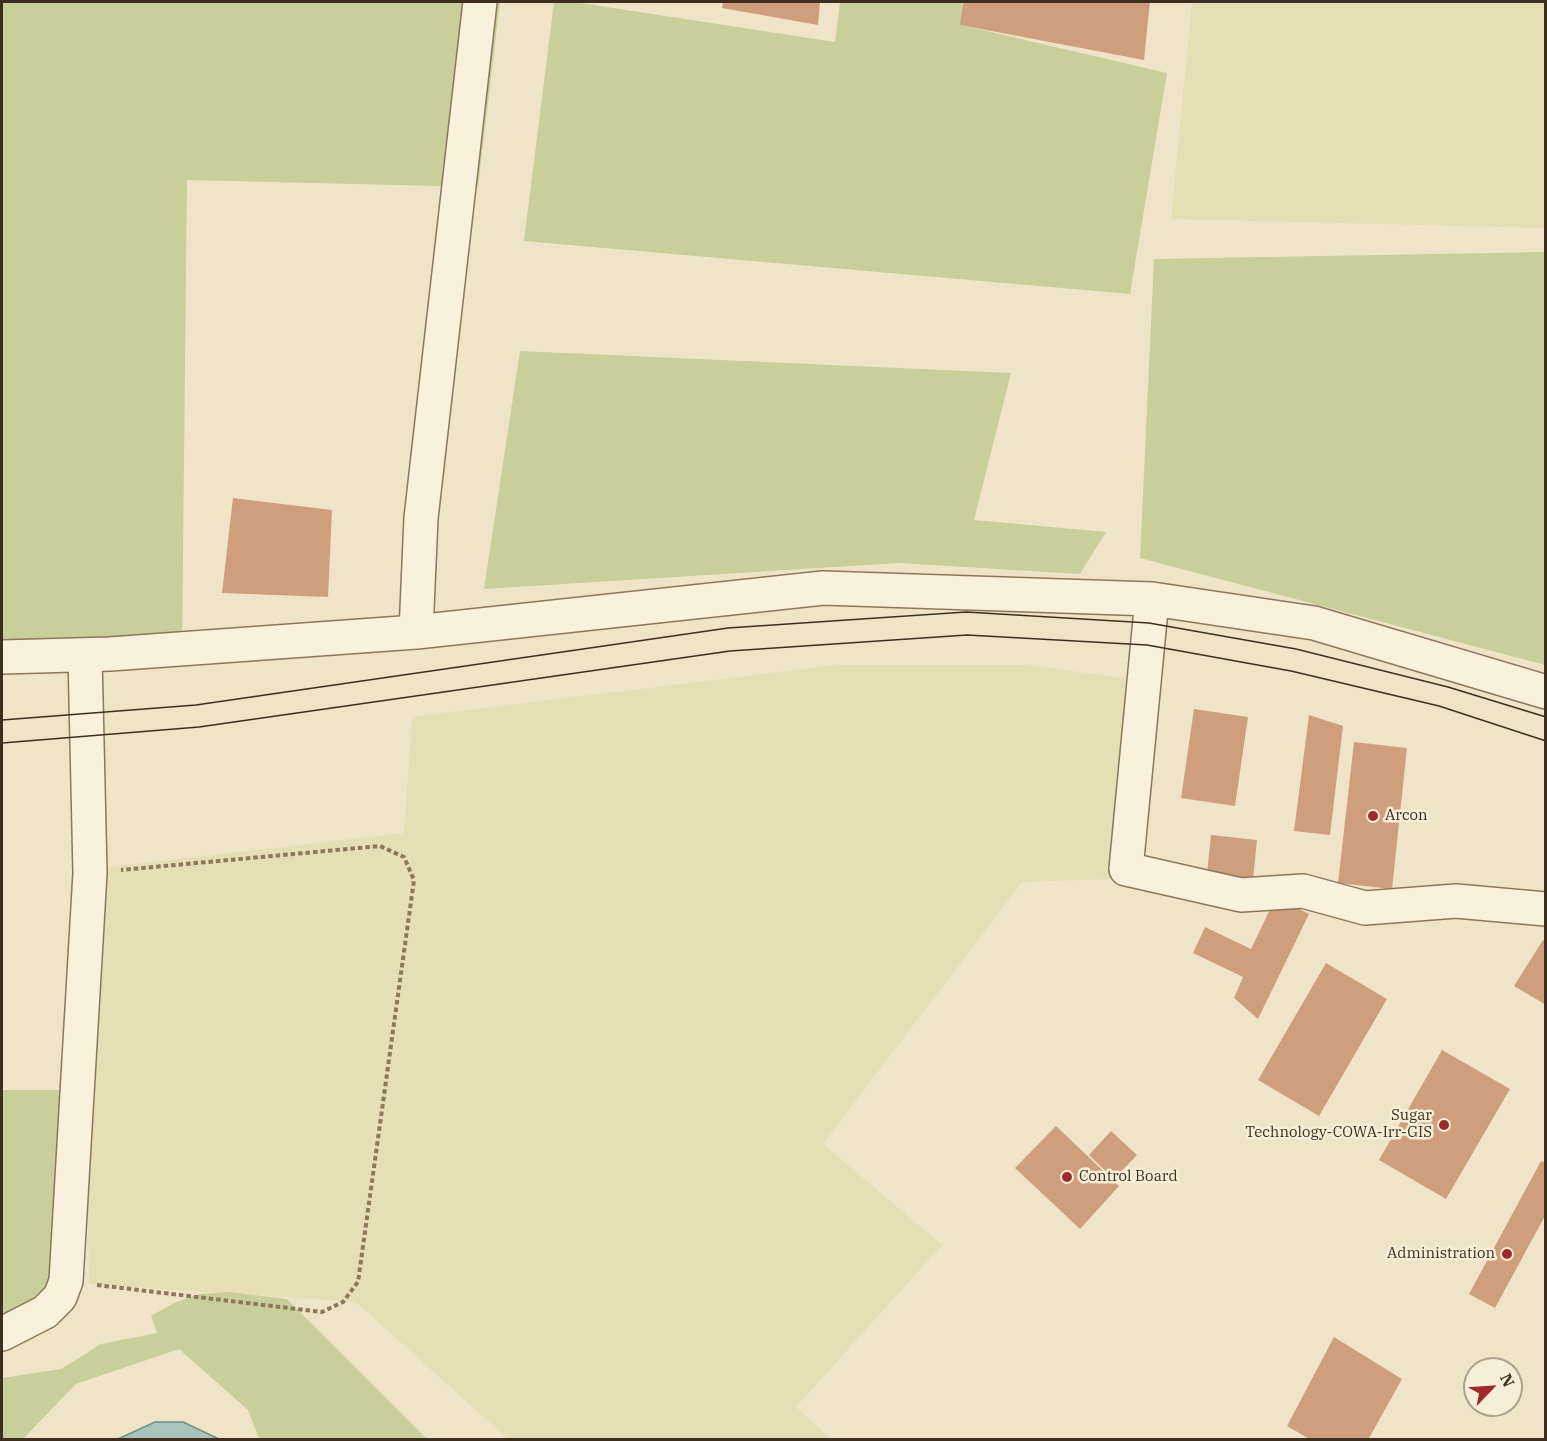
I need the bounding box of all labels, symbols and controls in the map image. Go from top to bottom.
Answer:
place label: Arcon [1385,807,1428,825]
marker: Arcon [1366,809,1380,823]
place label: Sugar Technology-COWA-Irr-GIS [1245,1107,1432,1142]
marker: Sugar Technology-COWA-Irr-GIS [1437,1118,1451,1132]
place label: Control Board [1079,1168,1178,1186]
marker: Control Board [1060,1170,1074,1184]
place label: Administration [1387,1245,1495,1263]
marker: Administration [1500,1247,1514,1261]
north arrow [1463,1357,1523,1417]
text: N [1496,1370,1519,1390]

